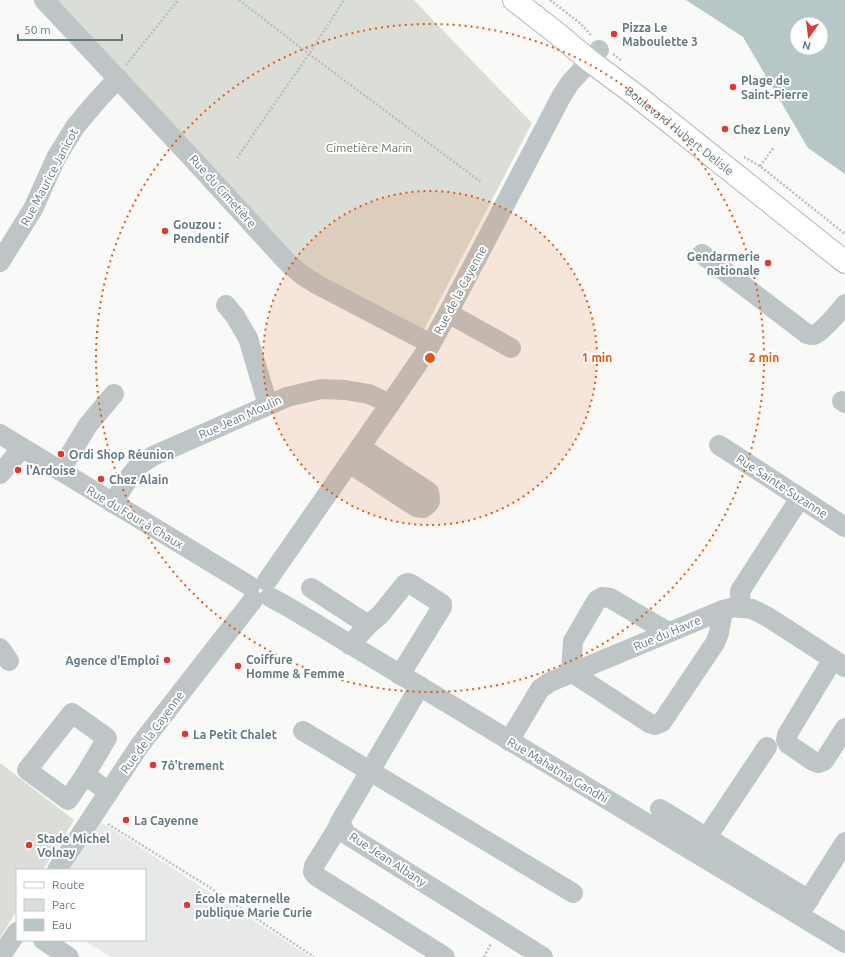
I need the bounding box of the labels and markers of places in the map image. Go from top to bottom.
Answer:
place label: Pizza Le Maboulette 3 [622,21,698,48]
marker: Pizza Le Maboulette 3 [609,29,619,39]
place label: Plage de Saint-Pierre [741,74,808,101]
marker: Plage de Saint-Pierre [728,82,738,92]
place label: Chez Leny [733,123,791,136]
marker: Chez Leny [720,124,730,134]
place label: Gouzou : Pendentif [173,218,230,245]
marker: Gouzou : Pendentif [160,226,170,236]
place label: Gendarmerie nationale [687,250,760,277]
marker: Gendarmerie nationale [763,258,773,268]
centre of rings [423,351,437,365]
place label: Ordi Shop Réunion [69,448,174,461]
marker: Ordi Shop Réunion [56,449,66,459]
place label: l'Ardoise [26,464,76,477]
marker: l'Ardoise [13,465,23,475]
place label: Chez Alain [109,473,168,486]
marker: Chez Alain [96,474,106,484]
place label: Coiffure Homme & Femme [246,653,345,680]
place label: Agence d'Emploî [65,654,160,667]
marker: Agence d'Emploî [162,655,172,665]
marker: Coiffure Homme & Femme [233,661,243,671]
place label: La Petit Chalet [193,728,277,741]
marker: La Petit Chalet [180,729,190,739]
place label: 7ô'trement [161,759,224,772]
marker: 7ô'trement [148,760,158,770]
place label: La Cayenne [134,814,198,827]
marker: La Cayenne [121,815,131,825]
place label: Stade Michel Volnay [37,832,110,859]
marker: Stade Michel Volnay [24,840,34,850]
place label: École maternelle publique Marie Curie [195,890,312,919]
marker: École maternelle publique Marie Curie [182,900,192,910]

